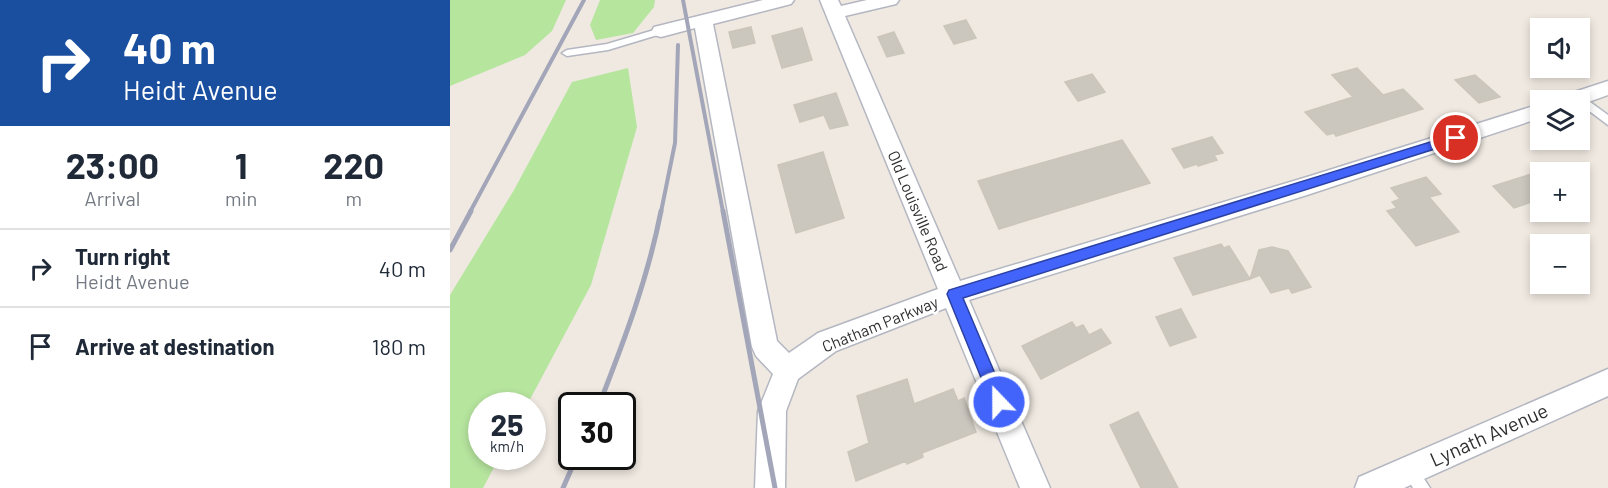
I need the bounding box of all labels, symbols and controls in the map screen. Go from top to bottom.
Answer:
map controls [1530,18,1590,294]
button: sound [1530,18,1590,78]
text: 40 m [123,22,216,72]
icon: right [24,24,102,102]
text: Heidt Avenue [123,73,278,105]
button: layers [1530,90,1590,150]
pin [1430,112,1481,163]
icon: arrive [1439,121,1472,154]
text: 23:00 [66,143,159,186]
text: 1 [235,143,248,186]
text: 220 [323,143,384,186]
street label: Old Louisville Road [884,148,952,274]
button: + [1530,162,1590,222]
text: Arrival [85,186,140,210]
text: min [225,186,257,210]
text: m [345,186,362,210]
button: − [1530,234,1590,294]
text: Turn right [75,243,170,269]
icon: right [24,252,57,285]
text: 40 m [379,255,426,281]
text: Heidt Avenue [75,269,190,293]
street label: Chatham Parkway [819,291,941,356]
icon: arrive [24,330,57,363]
text: Arrive at destination [75,333,274,359]
text: 180 m [372,333,426,359]
position arrow [967,370,1031,434]
speed limit sign: 30 [558,392,636,470]
street label: Lynath Avenue [1426,397,1551,471]
text: 25 [491,406,523,442]
text: km/h [490,437,524,455]

